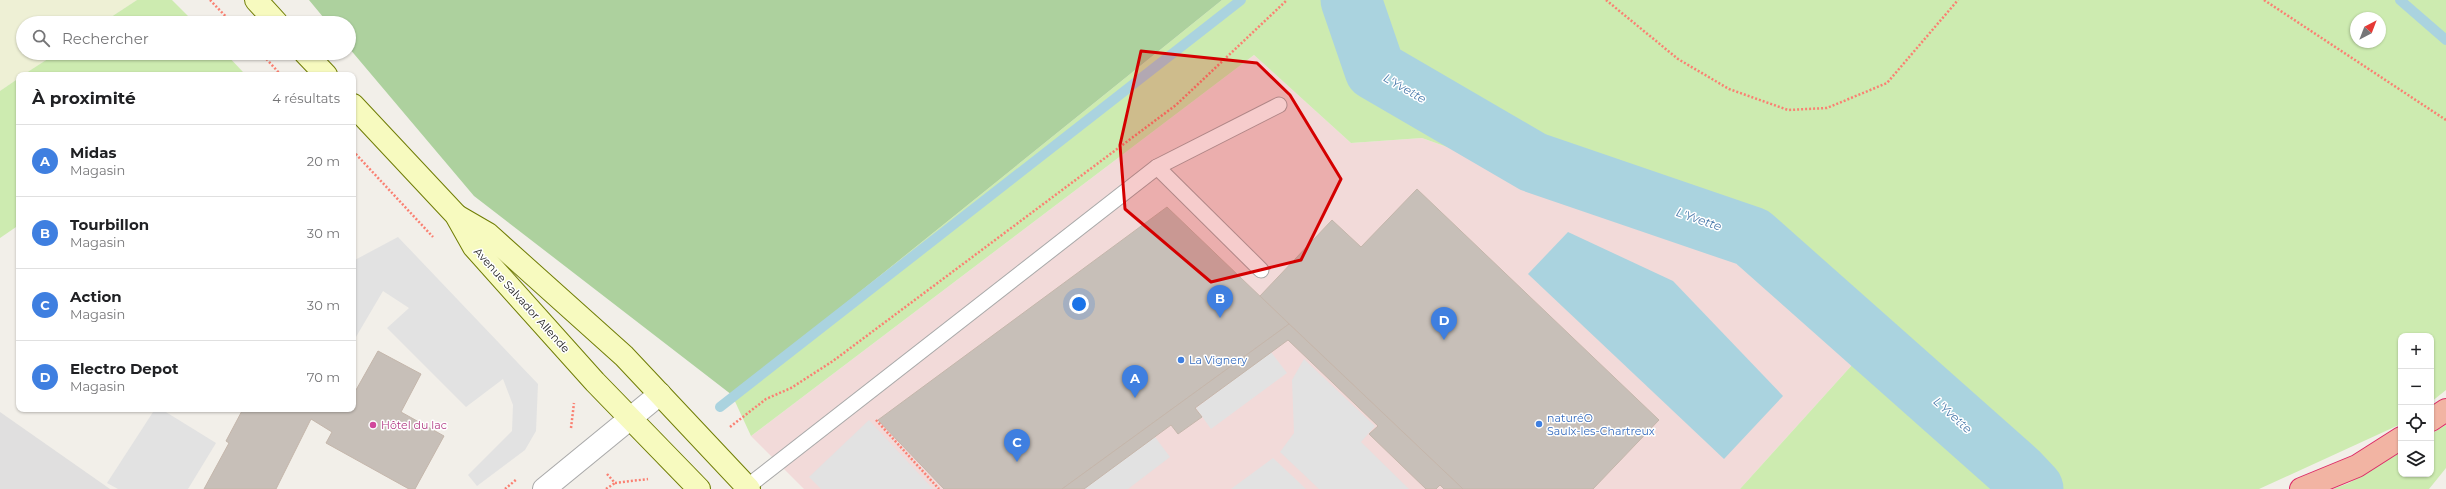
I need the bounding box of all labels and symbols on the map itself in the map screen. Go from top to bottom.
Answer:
north arrow [2350,12,2386,48]
water label: L'Yvette [1381,70,1429,106]
water label: L'Yvette [1674,204,1724,234]
street label: Avenue Salvador Allende [471,245,573,356]
pin: B [1207,285,1233,318]
your location [1069,294,1089,314]
pin: D [1431,307,1457,340]
place label: La Vignery [1189,353,1247,367]
marker: La Vignery [1176,355,1186,365]
pin: A [1122,365,1148,398]
water label: L'Yvette [1931,394,1975,436]
place label: naturéO Saulx-les-Chartreux [1547,411,1655,438]
place label: Hôtel du lac [381,418,447,432]
marker: naturéO Saulx-les-Chartreux [1534,419,1544,429]
marker: Hôtel du lac [368,420,378,430]
pin: C [1004,429,1030,462]

